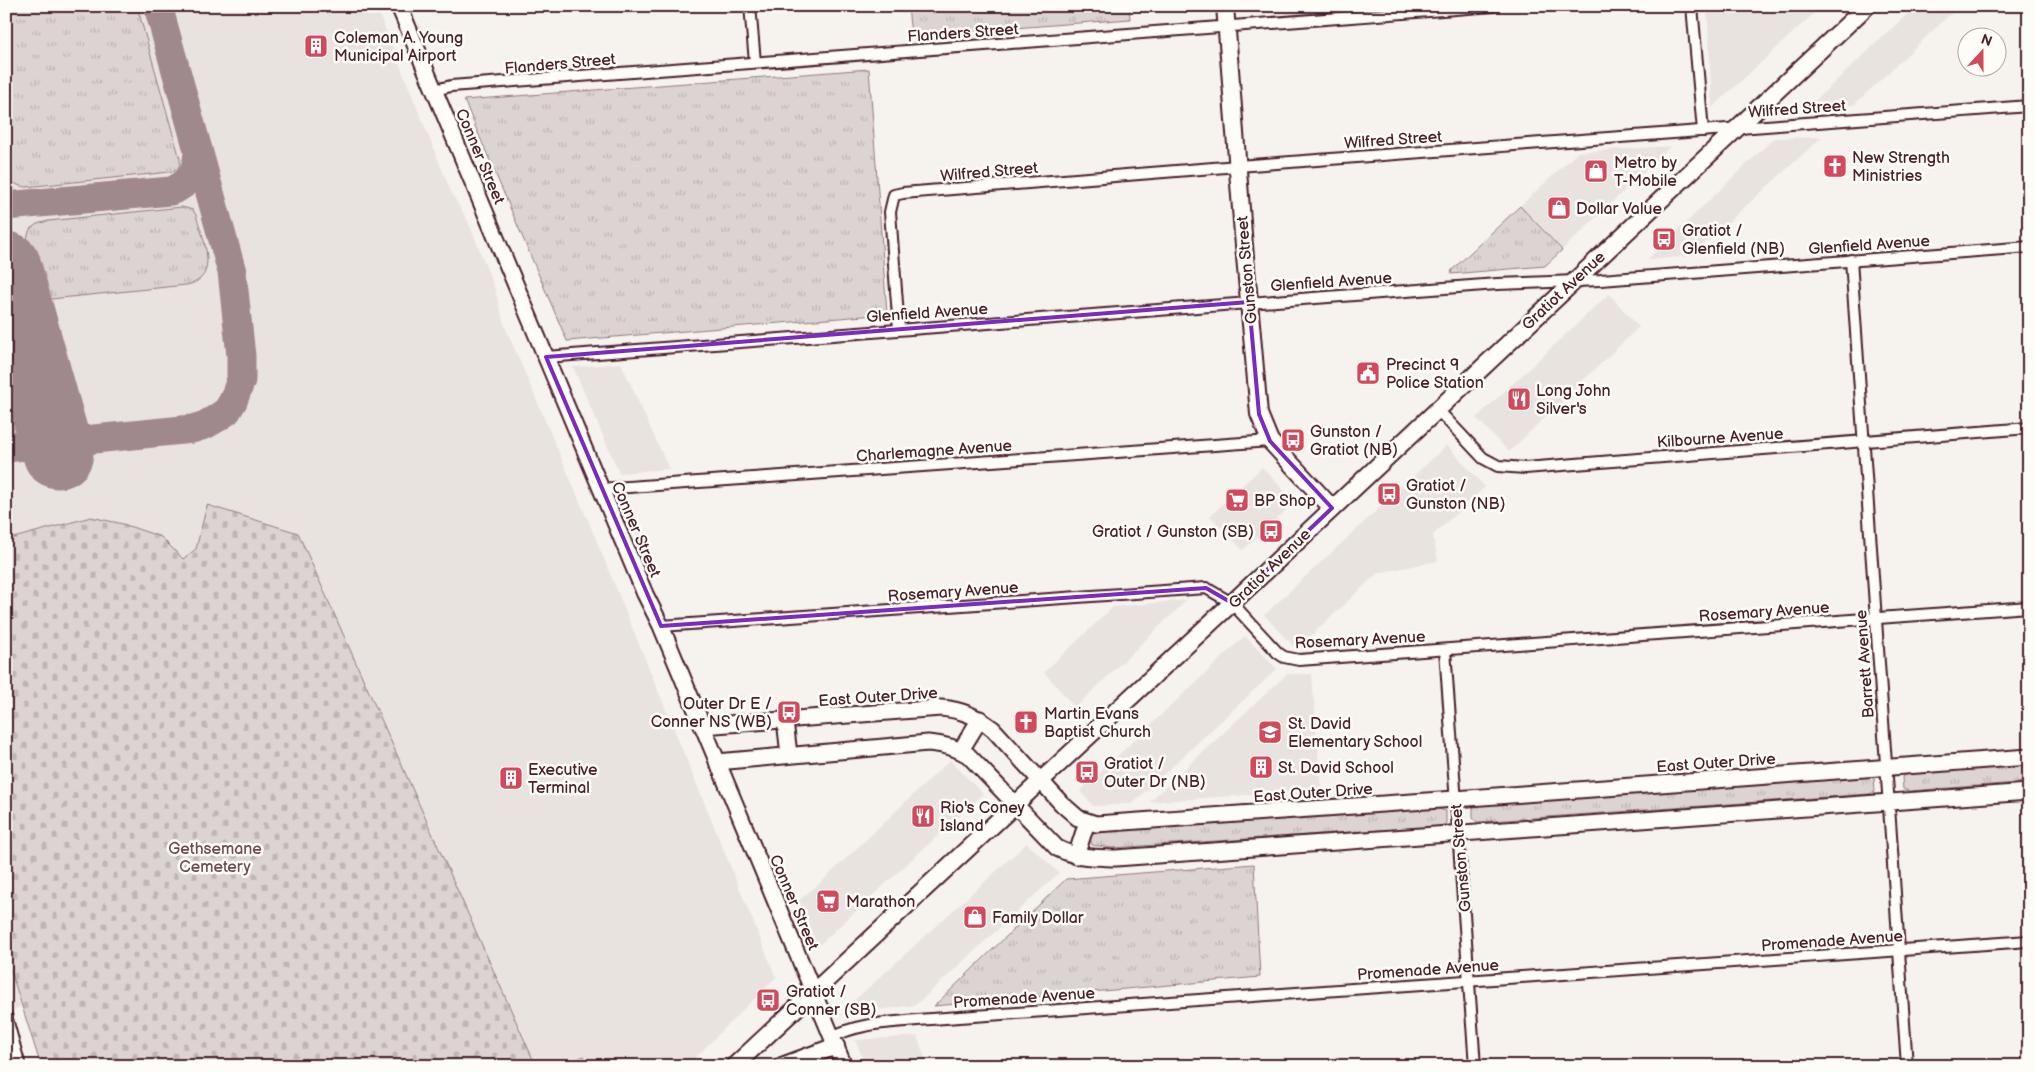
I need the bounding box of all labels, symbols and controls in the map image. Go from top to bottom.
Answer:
street label: Flanders Street [907,20,1019,47]
north arrow [1958,28,2008,78]
place label: Coleman A. Young Municipal Airport [334,29,463,66]
text: N [1979,31,1994,50]
building icon: Coleman A. Young Municipal Airport [303,33,329,59]
street label: Flanders Street [504,50,617,79]
street label: Wilfred Street [1747,97,1847,122]
street label: Conner Street [451,106,508,207]
street label: Wilfred Street [1343,128,1443,153]
place label: New Strength Ministries [1852,149,1950,186]
church icon: New Strength Ministries [1822,153,1848,179]
place label: Metro by T-Mobile [1614,154,1678,191]
shop icon: Metro by T-Mobile [1583,158,1609,184]
street label: Wilfred Street [939,159,1039,186]
shop icon: Dollar Value [1546,195,1572,221]
place label: Dollar Value [1576,200,1662,219]
street label: Gunston Street [1233,215,1262,325]
place label: Gratiot / Glenfield (NB) [1682,222,1785,259]
bus stop icon: Gratiot / Glenfield (NB) [1651,226,1677,252]
street label: Glenfield Avenue [1808,232,1931,259]
street label: Gratiot Avenue [1518,247,1610,335]
street label: Glenfield Avenue [1270,269,1393,296]
street label: Glenfield Avenue [866,300,989,327]
place label: Precinct 9 Police Station [1386,356,1484,393]
public building icon: Precinct 9 Police Station [1355,360,1381,386]
place label: Long John Silver's [1536,382,1611,419]
restaurant icon: Long John Silver's [1506,386,1532,412]
place label: Gunston / Gratiot (NB) [1310,423,1398,460]
street label: Kilbourne Avenue [1656,425,1785,452]
bus stop icon: Gunston / Gratiot (NB) [1280,427,1306,453]
street label: Charlemagne Avenue [856,437,1013,466]
place label: Gratiot / Gunston (NB) [1406,477,1505,514]
street label: Conner Street [607,479,664,580]
bus stop icon: Gratiot / Gunston (NB) [1376,481,1402,507]
supermarket icon: BP Shop [1224,487,1250,513]
place label: BP Shop [1254,492,1316,511]
bus stop icon: Gratiot / Gunston (SB) [1258,518,1284,544]
place label: Gratiot / Gunston (SB) [1092,523,1254,542]
street label: Gratiot Avenue [1225,525,1315,613]
street label: Rosemary Avenue [887,578,1020,607]
street label: Rosemary Avenue [1698,598,1831,627]
street label: Barrett Avenue [1852,609,1879,719]
street label: Rosemary Avenue [1294,628,1426,653]
street label: East Outer Drive [818,684,939,711]
place label: Outer Dr E / Conner NS (WB) [651,695,772,732]
bus stop icon: Outer Dr E / Conner NS (WB) [776,699,802,725]
place label: Martin Evans Baptist Church [1044,705,1151,742]
church icon: Martin Evans Baptist Church [1013,709,1039,735]
place label: St. David Elementary School [1288,715,1422,752]
school or university icon: St. David Elementary School [1257,719,1283,745]
street label: East Outer Drive [1656,750,1777,777]
building icon: St. David School [1248,754,1274,780]
place label: Gratiot / Outer Dr (NB) [1104,755,1206,792]
bus stop icon: Gratiot / Outer Dr (NB) [1074,759,1100,785]
place label: St. David School [1278,759,1394,778]
place label: Executive Terminal [528,761,598,798]
building icon: Executive Terminal [498,765,524,791]
street label: East Outer Drive [1253,780,1374,807]
place label: Rio's Coney Island [940,799,1026,836]
restaurant icon: Rio's Coney Island [910,803,936,829]
street label: Gunston Street [1447,803,1476,913]
park label: Gethsemane Cemetery [168,840,262,877]
street label: Conner Street [765,852,822,953]
supermarket icon: Marathon [815,888,841,914]
place label: Marathon [846,893,915,912]
shop icon: Family Dollar [962,904,988,930]
place label: Family Dollar [992,909,1084,928]
street label: Promenade Avenue [1761,927,1904,956]
street label: Promenade Avenue [1357,956,1500,985]
place label: Gratiot / Conner (SB) [786,983,876,1020]
street label: Promenade Avenue [953,984,1096,1013]
bus stop icon: Gratiot / Conner (SB) [755,987,781,1013]

